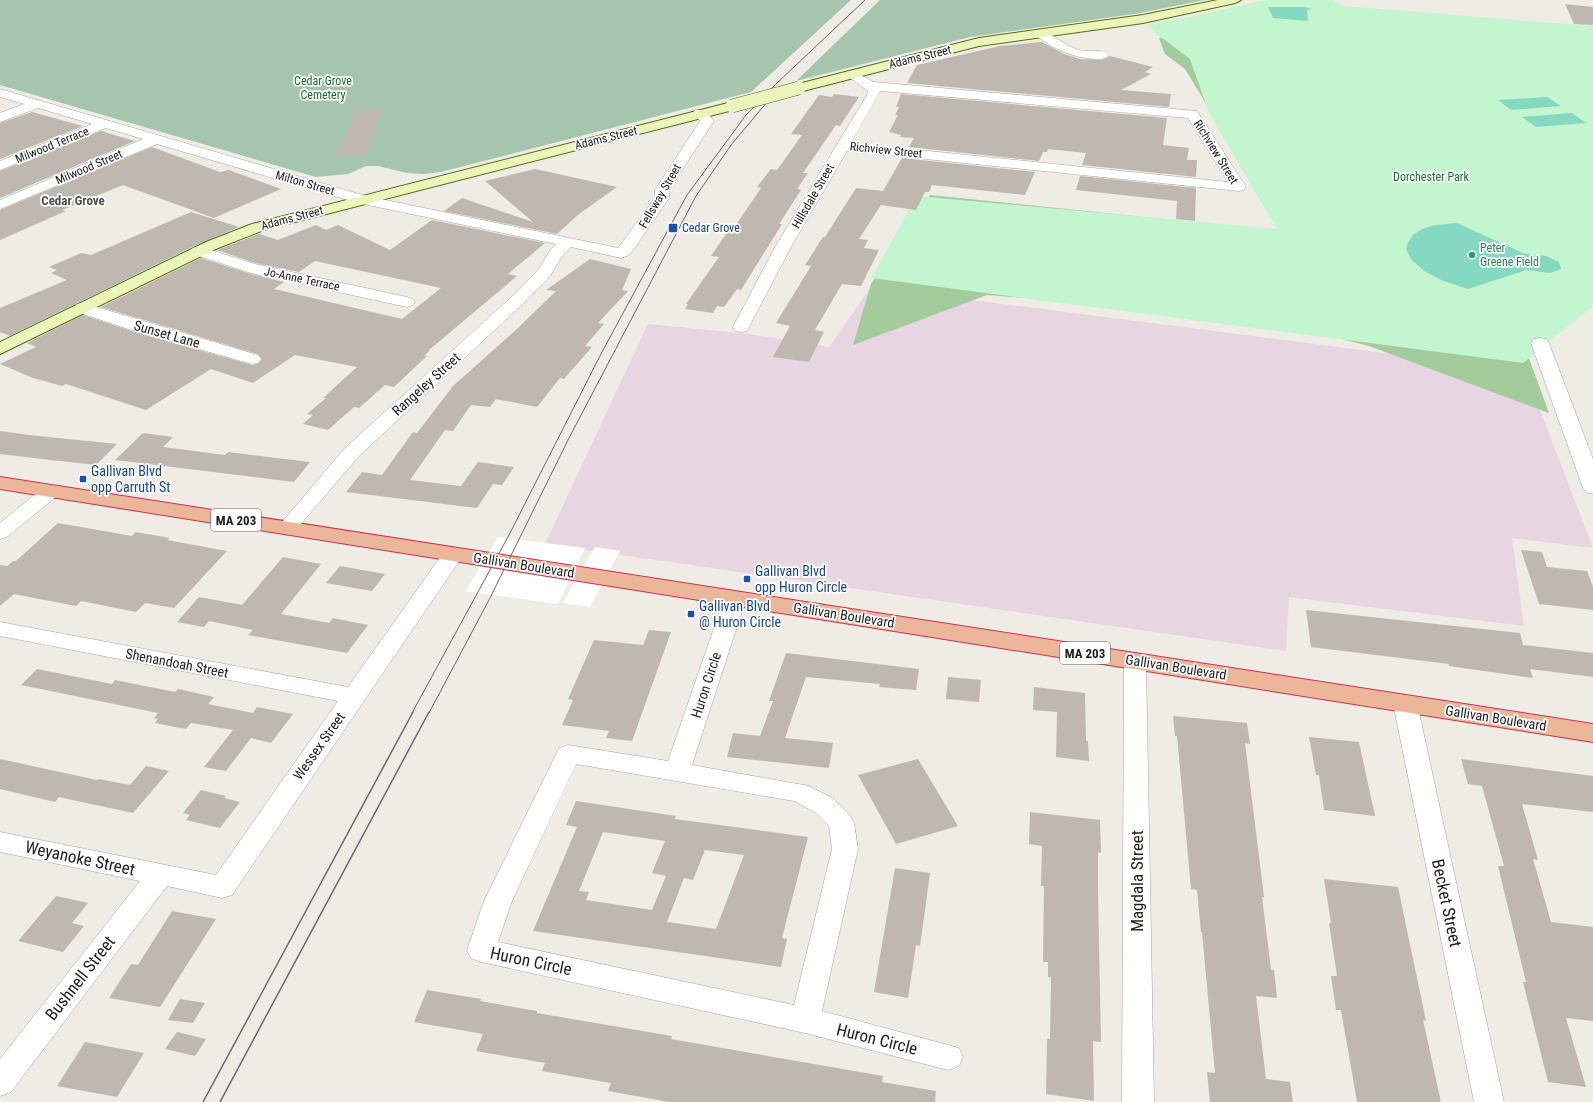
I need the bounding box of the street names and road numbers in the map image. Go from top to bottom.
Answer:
street label: Adams Street [887,42,953,72]
street label: Richview Street [1191,117,1241,187]
street label: Adams Street [573,123,639,153]
street label: Milwood Terrace [13,124,91,166]
street label: Richview Street [849,139,923,161]
street label: Milwood Street [53,146,125,187]
street label: Fellsway Street [636,161,684,231]
street label: Hillsdale Street [789,161,837,231]
street label: Milton Street [274,168,337,198]
street label: Adams Street [259,203,325,233]
street label: Jo-Anne Terrace [263,264,341,294]
street label: Sunset Lane [132,317,202,351]
street label: Rangeley Street [389,349,463,419]
road number: MA 203 [211,509,261,531]
street label: Gallivan Boulevard [472,549,576,581]
street label: Gallivan Boulevard [792,599,896,631]
road number: MA 203 [1060,642,1110,664]
street label: Shenandoah Street [124,645,230,681]
street label: Huron Circle [688,650,724,720]
street label: Gallivan Boulevard [1124,651,1228,683]
street label: Gallivan Boulevard [1444,702,1548,734]
street label: Wessex Street [290,709,348,783]
street label: Magdala Street [1127,830,1147,932]
street label: Weyanoke Street [23,837,137,879]
street label: Becket Street [1428,857,1466,949]
street label: Bushnell Street [41,932,119,1024]
street label: Huron Circle [488,943,574,979]
street label: Huron Circle [834,1019,920,1059]

